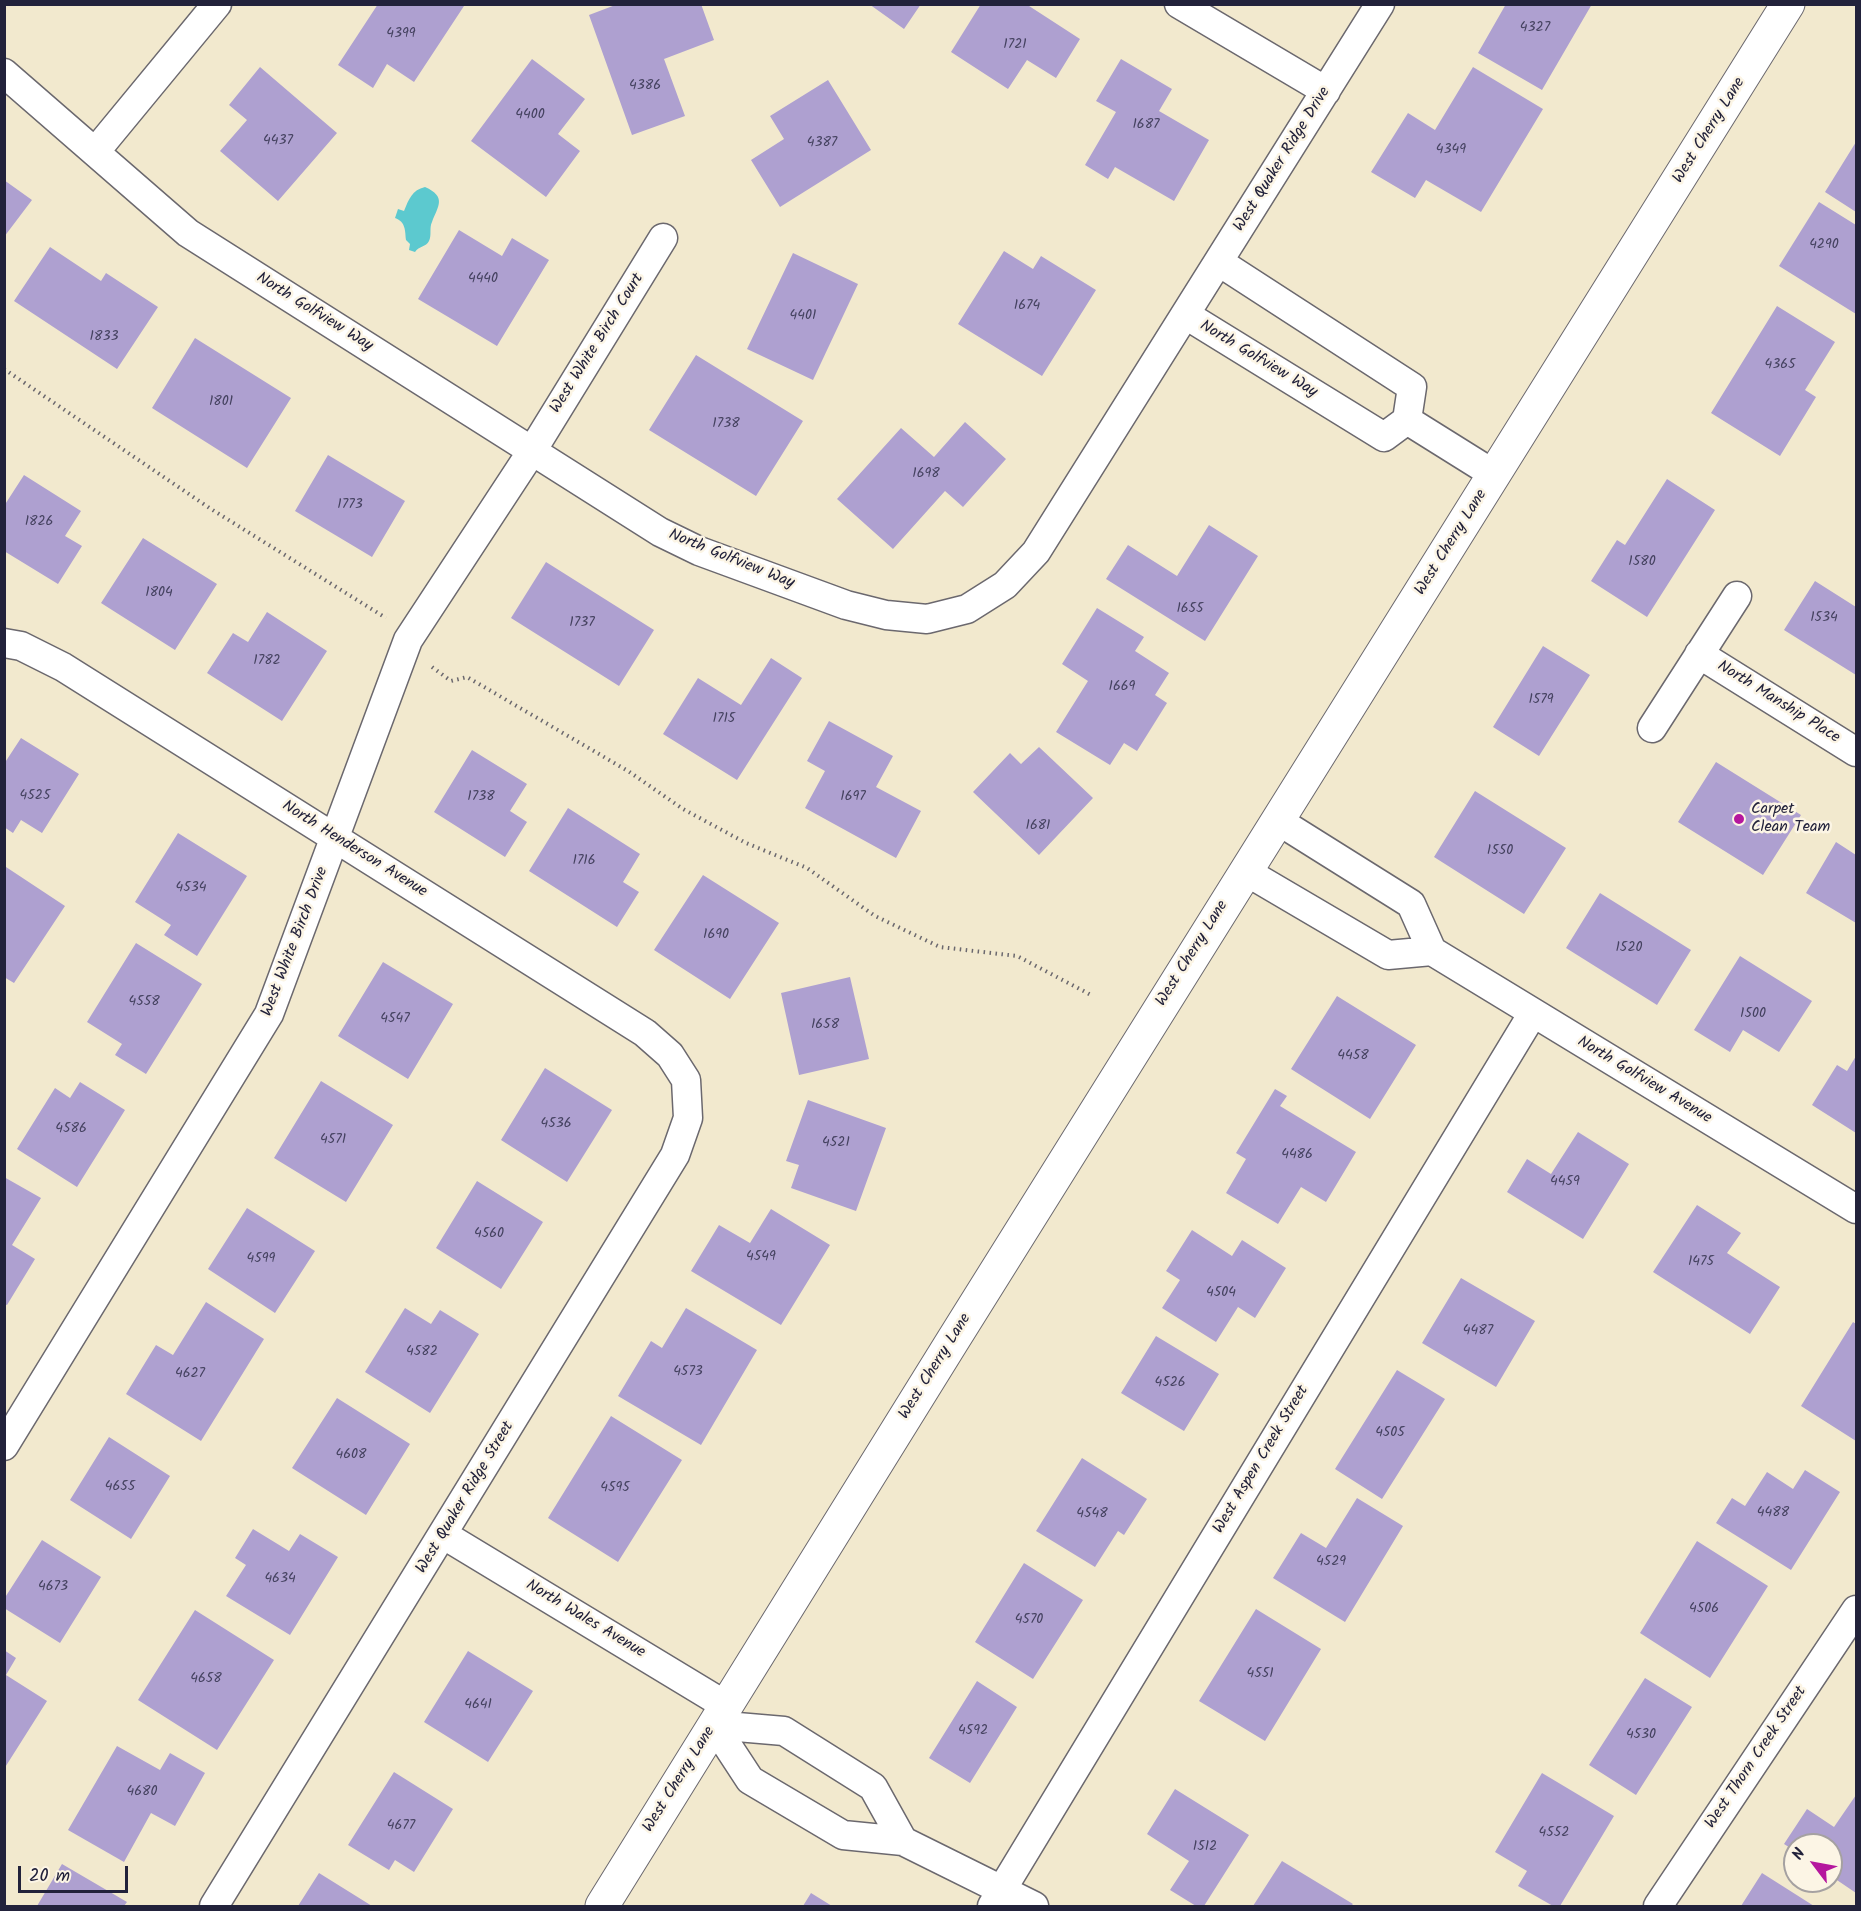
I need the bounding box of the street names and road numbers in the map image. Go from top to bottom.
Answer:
street label: West Cherry Lane [1670,75,1750,187]
street label: West Quaker Ridge Drive [1231,84,1335,236]
street label: North Golfview Way [252,269,376,357]
street label: West White Birch Court [547,271,649,417]
street label: North Golfview Way [1196,317,1320,403]
street label: West Cherry Lane [1412,487,1492,599]
street label: North Golfview Way [665,526,797,594]
street label: North Manship Place [1713,658,1843,748]
street label: North Henderson Avenue [278,797,430,903]
street label: West White Birch Drive [259,865,333,1019]
street label: West Cherry Lane [1153,898,1233,1010]
street label: North Golfview Avenue [1573,1033,1715,1129]
street label: West Cherry Lane [896,1311,976,1423]
street label: West Aspen Creek Street [1210,1383,1314,1537]
street label: West Quaker Ridge Street [413,1419,519,1577]
street label: North Wales Avenue [522,1577,648,1663]
street label: West Thorn Creek Street [1702,1683,1812,1833]
street label: West Cherry Lane [640,1724,720,1836]

